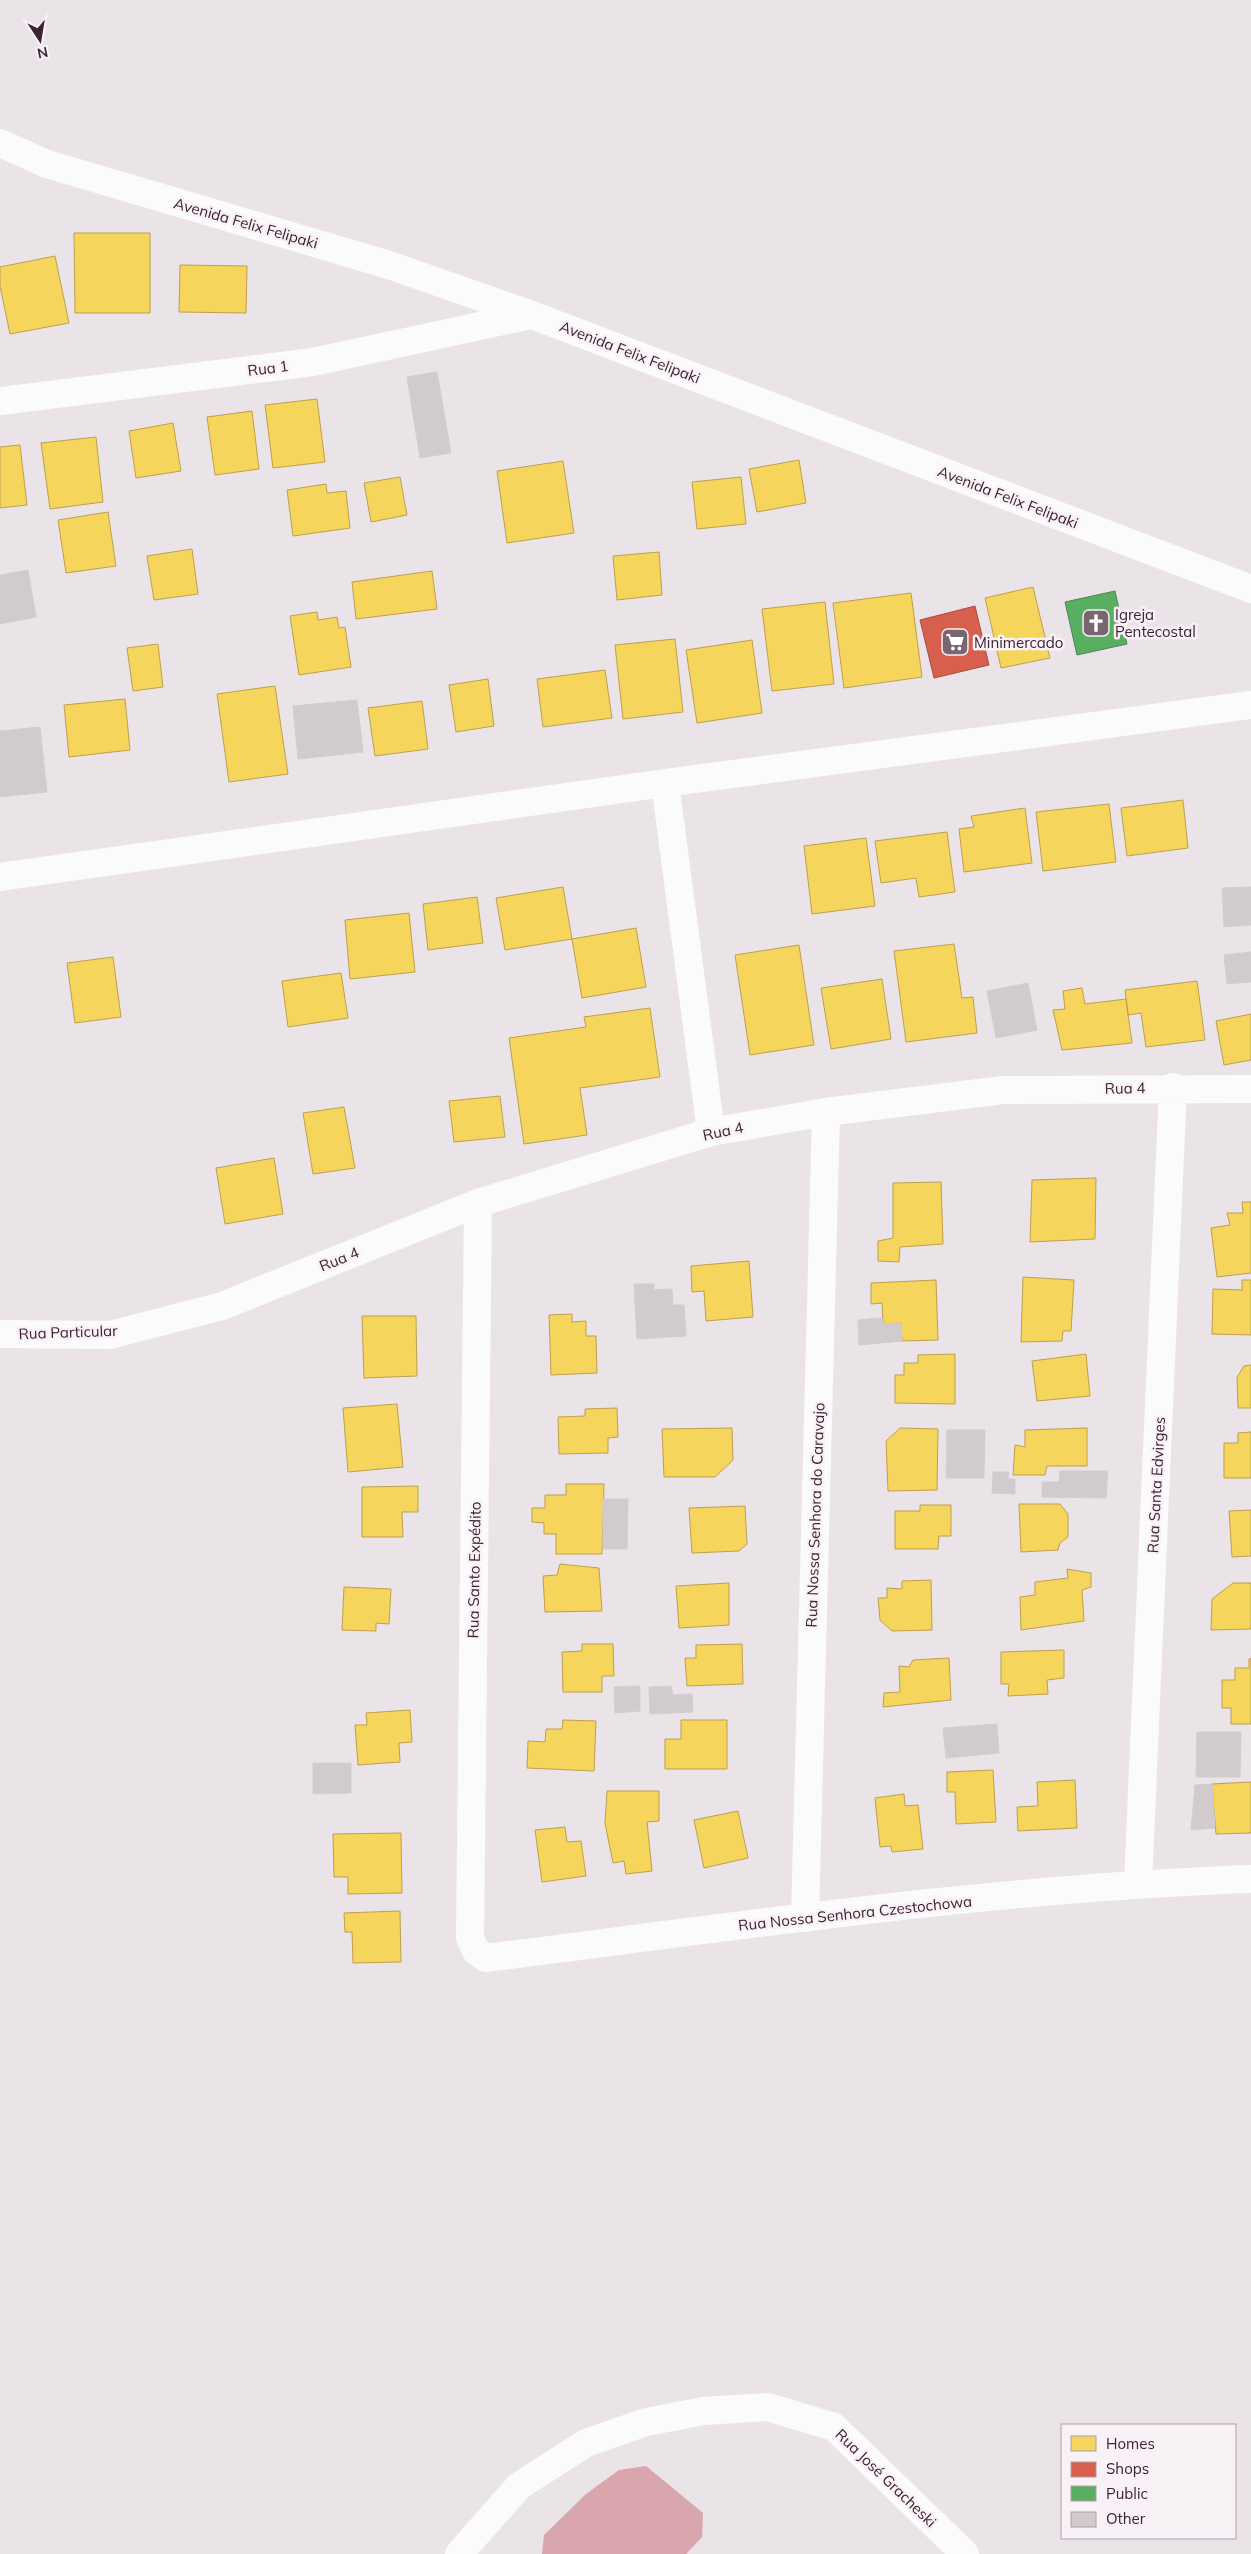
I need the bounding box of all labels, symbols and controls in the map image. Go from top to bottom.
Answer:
north arrow [15,15,65,65]
text: N [36,43,50,63]
street label: Avenida Felix Felipaki [172,193,320,253]
street label: Avenida Felix Felipaki [557,316,703,388]
street label: Rua 1 [247,356,289,380]
street label: Avenida Felix Felipaki [935,461,1081,533]
place label: Igreja Pentecostal [1115,605,1196,641]
church icon: Igreja Pentecostal [1081,608,1111,638]
supermarket icon: Minimercado [940,627,970,657]
place label: Minimercado [974,633,1063,652]
street label: Rua 4 [1104,1078,1146,1098]
street label: Rua 4 [701,1117,745,1145]
street label: Rua 4 [316,1243,362,1275]
street label: Rua Particular [18,1321,118,1343]
street label: Rua Nossa Senhora do Caravajo [802,1402,828,1628]
street label: Rua Santa Edvirges [1143,1416,1169,1554]
street label: Rua Santo Expédito [463,1501,485,1639]
street label: Rua Nossa Senhora Czestochowa [737,1891,973,1935]
legend [1061,2424,1236,2539]
street label: Rua José Gracheski [831,2425,941,2531]
text: Homes [1106,2434,1155,2453]
text: Shops [1106,2459,1149,2478]
text: Public [1106,2484,1148,2503]
text: Other [1106,2509,1146,2528]

